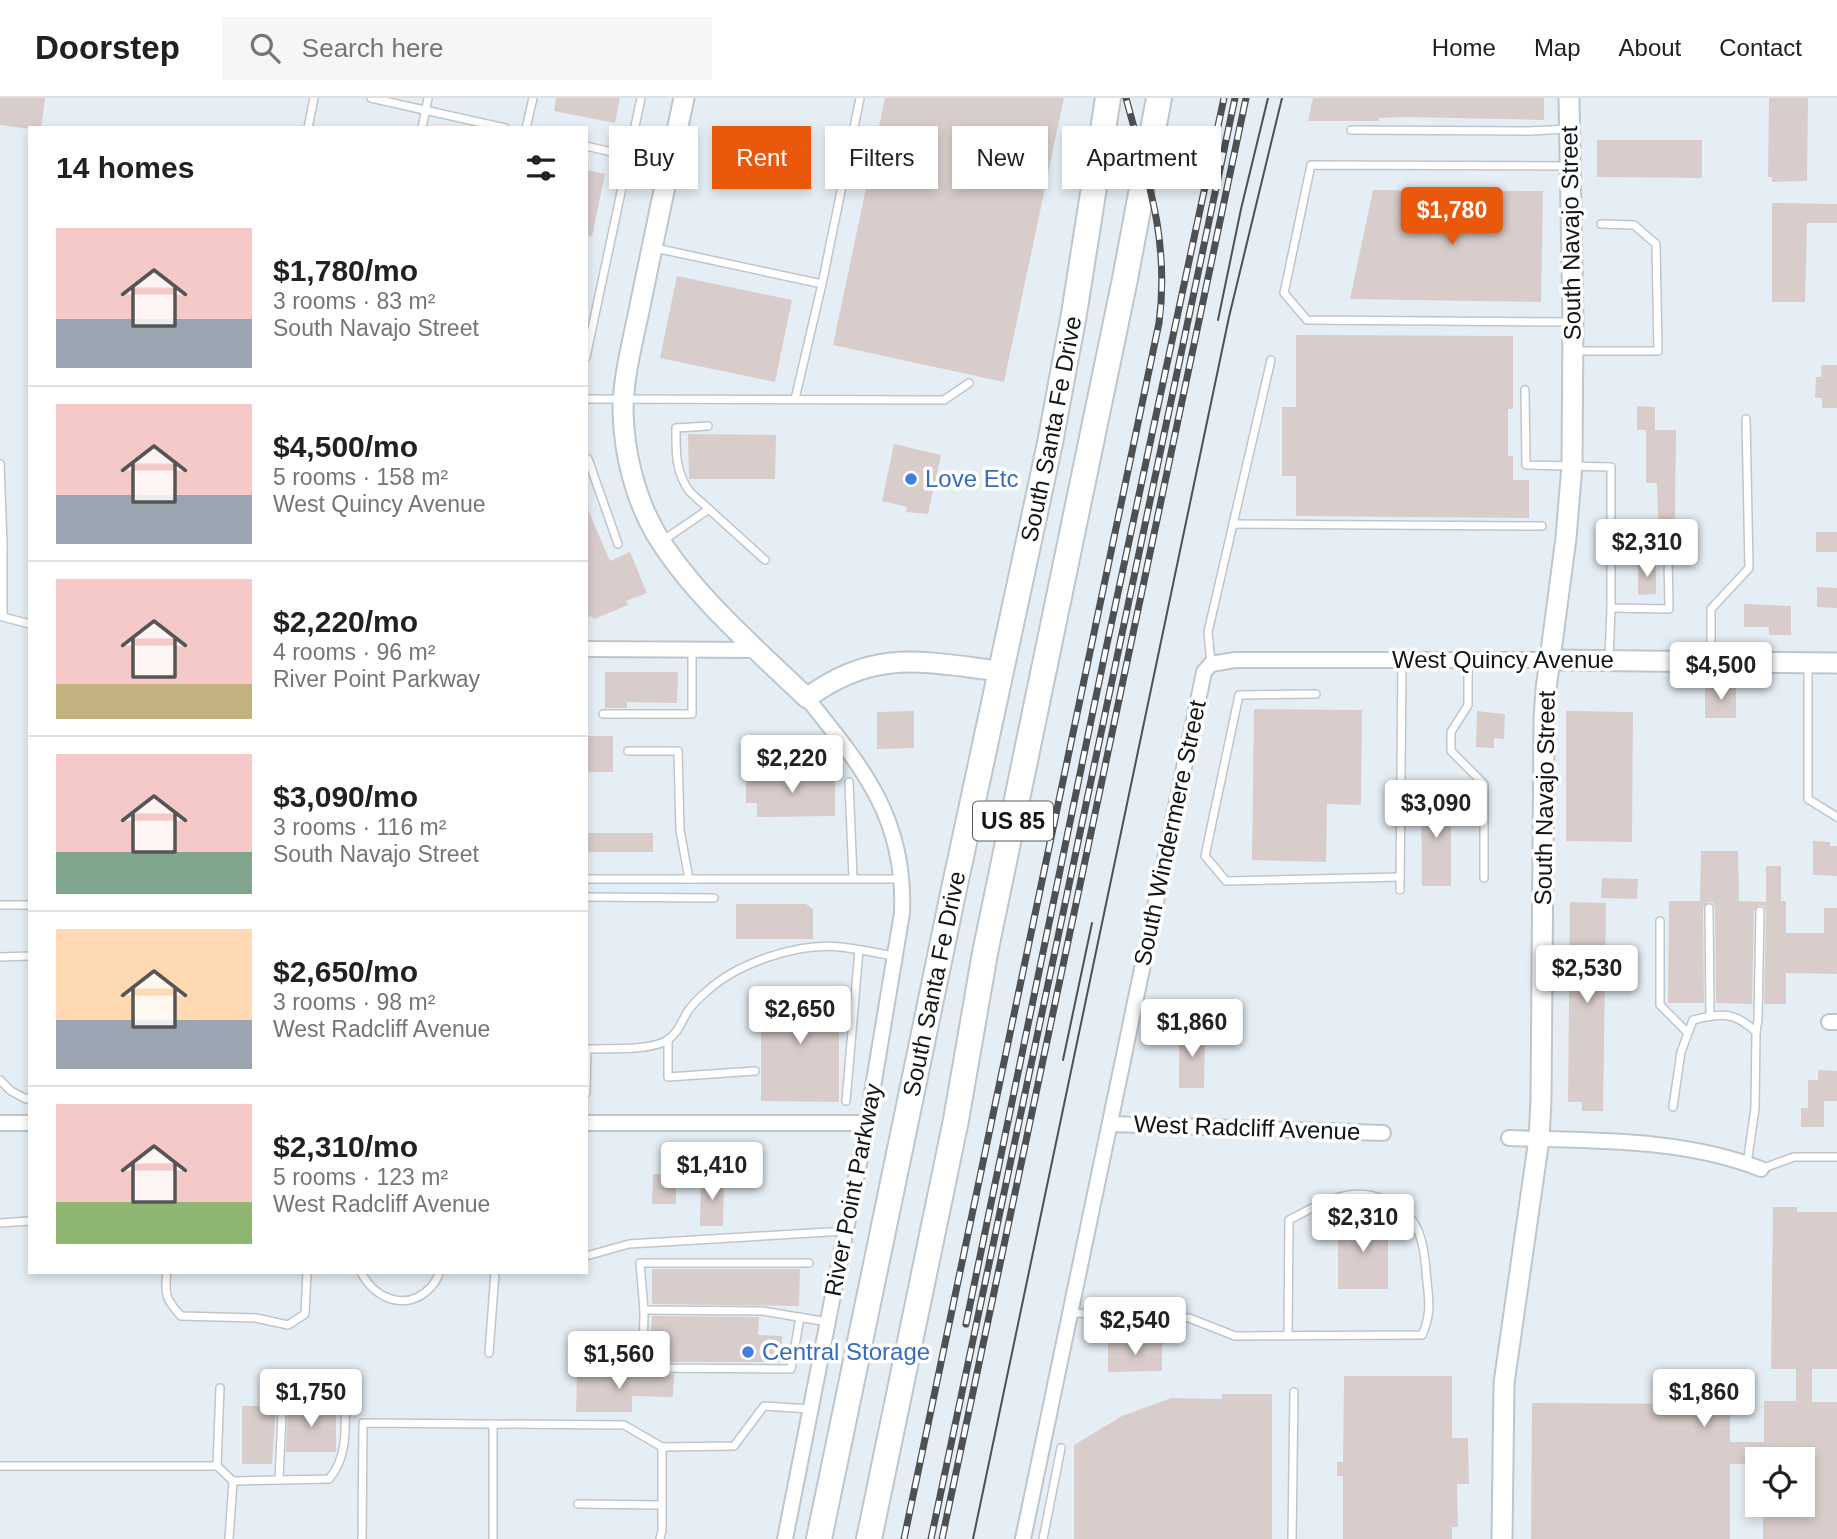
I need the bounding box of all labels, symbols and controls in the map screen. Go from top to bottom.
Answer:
search box [222,17,712,80]
text: Doorstep [35,29,180,66]
icon: search [246,29,284,67]
text: Search here [302,33,444,63]
text: Home [1432,34,1496,61]
text: Map [1534,34,1581,61]
text: About [1619,34,1681,61]
text: Contact [1719,34,1802,61]
street label: South Navajo Street [1555,125,1586,341]
chip: Buy [609,126,698,189]
chip: Rent [712,126,811,189]
chip: Filters [825,126,938,189]
chip: New [952,126,1048,189]
chip: Apartment [1062,126,1221,189]
icon: filters [522,149,560,187]
text: 14 homes [56,151,194,184]
pin: $1,780 [1395,188,1509,247]
text: $1,780 [1417,197,1487,223]
text: $1,780/mo [273,254,418,287]
icon: home [112,256,196,340]
text: 3 rooms · 83 m² [273,288,435,314]
street label: South Santa Fe Drive [1015,314,1086,544]
text: South Navajo Street [273,315,479,341]
text: $4,500/mo [273,430,418,463]
icon: home [112,432,196,516]
text: 5 rooms · 158 m² [273,464,448,490]
place label: Love Etc [925,465,1018,492]
marker: Love Etc [903,471,919,487]
text: West Quincy Avenue [273,491,486,517]
pin: $2,310 [1590,519,1704,579]
text: $2,310 [1612,529,1682,555]
text: $2,220/mo [273,605,418,638]
icon: home [112,607,196,691]
text: 4 rooms · 96 m² [273,639,435,665]
pin: $4,500 [1664,642,1778,702]
street label: West Quincy Avenue [1392,646,1614,673]
text: $4,500 [1686,652,1756,678]
text: River Point Parkway [273,666,480,692]
street label: South Navajo Street [1529,690,1560,906]
street label: South Windermere Street [1128,697,1211,968]
pin: $2,220 [735,736,849,795]
text: $2,220 [757,745,827,771]
text: $3,090/mo [273,780,418,813]
pin: $3,090 [1379,780,1493,840]
icon: home [112,782,196,866]
text: $3,090 [1401,790,1471,816]
road number: US 85 [973,802,1053,841]
text: 3 rooms · 116 m² [273,814,446,840]
text: South Navajo Street [273,841,479,867]
street label: South Santa Fe Drive [897,869,970,1099]
pin: $2,530 [1530,946,1644,1005]
text: $2,650/mo [273,955,418,988]
text: $2,530 [1552,955,1622,981]
icon: home [112,957,196,1041]
pin: $2,650 [743,986,857,1046]
text: 3 rooms · 98 m² [273,989,435,1015]
text: $2,650 [765,996,835,1022]
pin: $1,860 [1135,1000,1249,1059]
text: $1,860 [1157,1009,1227,1035]
text: West Radcliff Avenue [273,1016,490,1042]
street label: River Point Parkway [819,1081,886,1299]
street label: West Radcliff Avenue [1133,1110,1361,1145]
text: $2,310/mo [273,1130,418,1163]
icon: home [112,1132,196,1216]
pin: $1,410 [655,1142,769,1202]
text: $1,410 [677,1152,747,1178]
text: 5 rooms · 123 m² [273,1164,448,1190]
text: West Radcliff Avenue [273,1191,490,1217]
pin: $2,310 [1306,1194,1420,1254]
text: $2,310 [1328,1204,1398,1230]
pin: $2,540 [1078,1298,1192,1357]
text: $2,540 [1100,1307,1170,1333]
pin: $1,560 [562,1332,676,1391]
place label: Central Storage [762,1338,930,1365]
text: $1,560 [584,1341,654,1367]
marker: Central Storage [740,1344,756,1360]
pin: $1,750 [254,1370,368,1429]
pin: $1,860 [1647,1370,1761,1429]
text: $1,750 [276,1379,346,1405]
text: $1,860 [1669,1379,1739,1405]
map controls [1745,1447,1815,1517]
button: locate [1745,1447,1815,1517]

